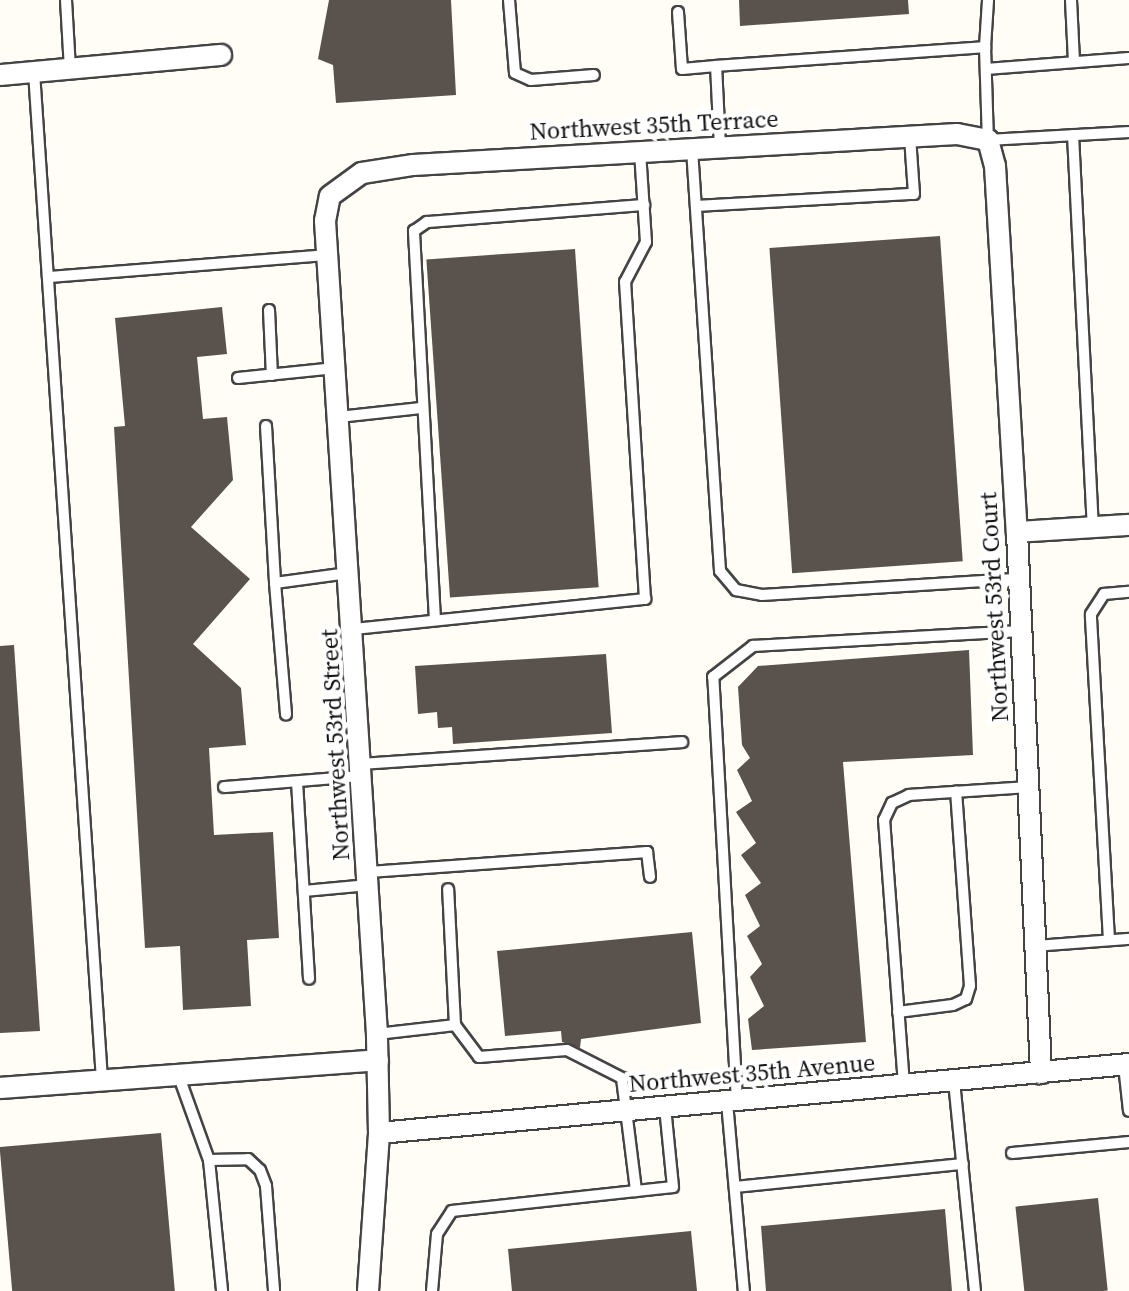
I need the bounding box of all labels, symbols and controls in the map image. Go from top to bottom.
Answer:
street label: Northwest 35th Terrace [529,104,779,146]
street label: Northwest 53rd Court [974,491,1014,723]
street label: Northwest 53rd Street [315,629,355,861]
street label: Northwest 35th Avenue [628,1048,876,1098]

